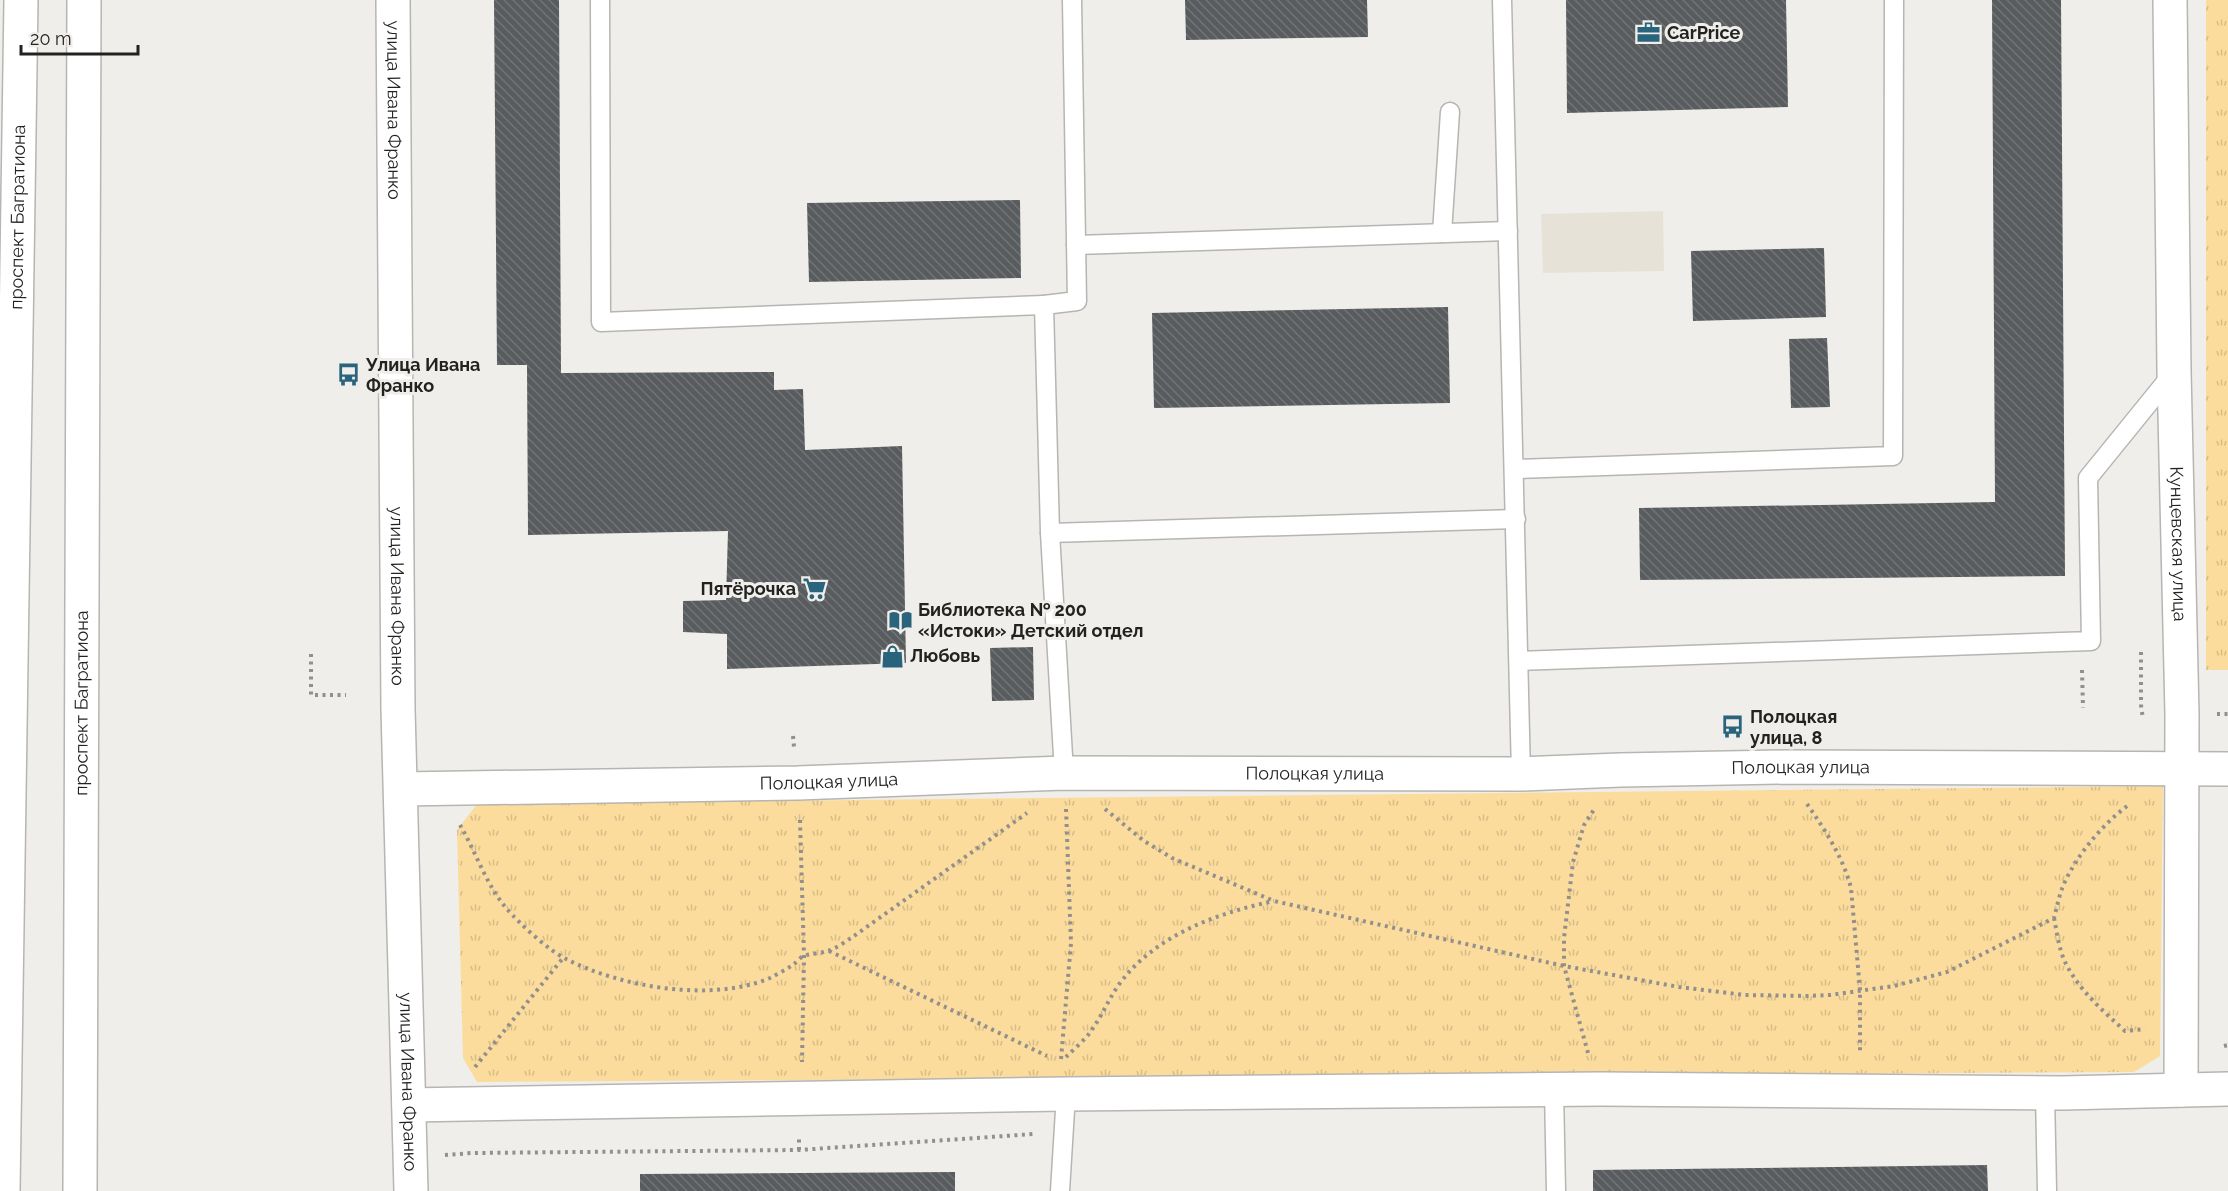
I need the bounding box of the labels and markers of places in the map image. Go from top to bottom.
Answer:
office icon: CarPrice [1636,20,1662,46]
place label: CarPrice [1667,22,1740,43]
place label: Улица Ивана Франко [365,354,480,396]
bus stop icon: Улица Ивана Франко [335,362,361,388]
supermarket icon: Пятёрочка [801,576,827,602]
place label: Пятёрочка [700,578,796,599]
place label: Библиотека № 200 «Истоки» Детский отдел [918,599,1143,641]
library icon: Библиотека № 200 «Истоки» Детский отдел [887,607,913,633]
shop icon: Любовь [879,643,905,669]
place label: Любовь [910,645,980,666]
place label: Полоцкая улица, 8 [1750,706,1837,748]
bus stop icon: Полоцкая улица, 8 [1719,714,1745,740]

